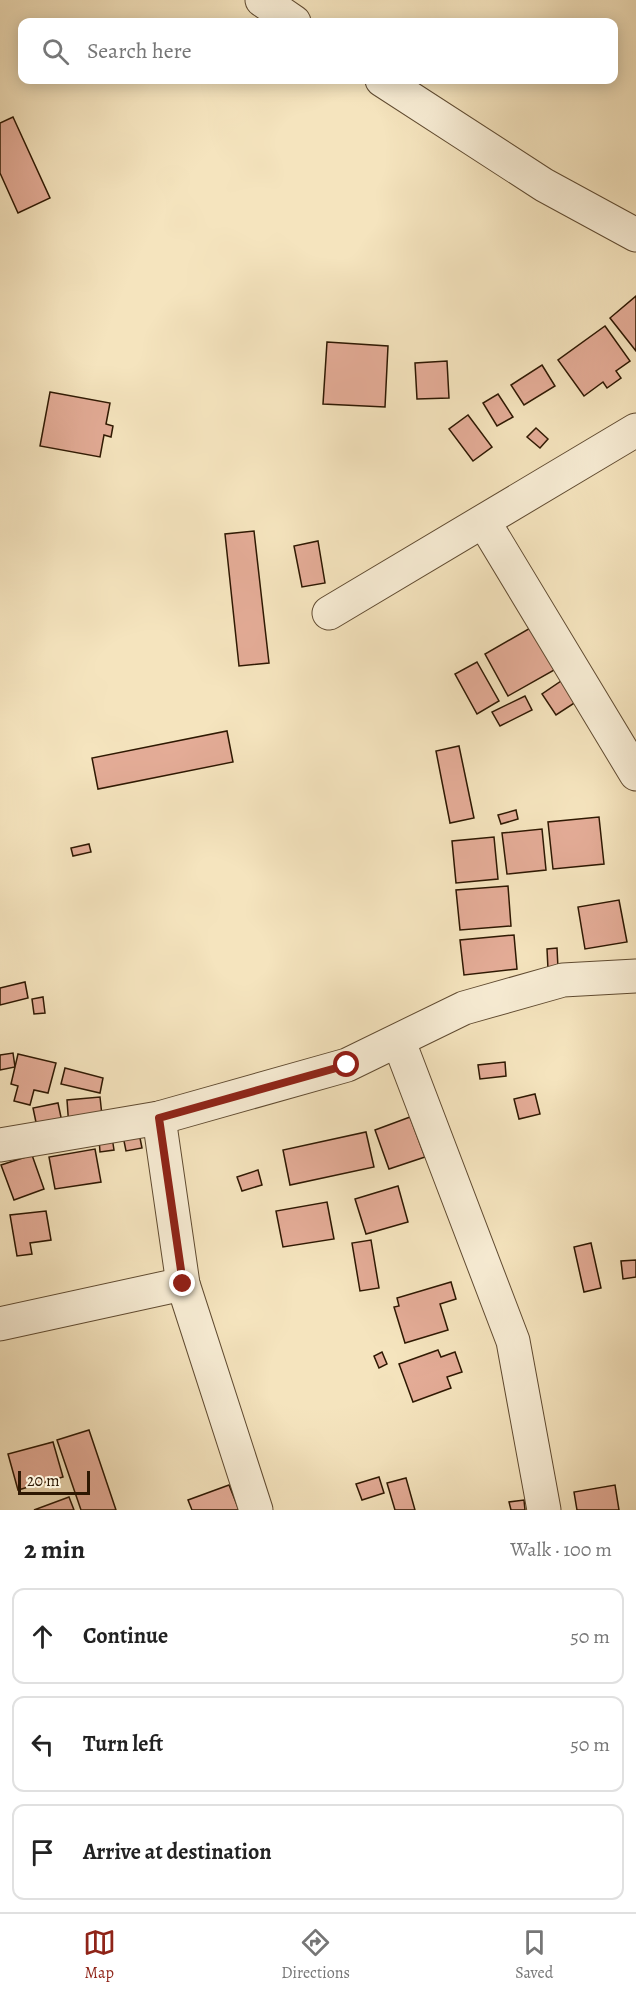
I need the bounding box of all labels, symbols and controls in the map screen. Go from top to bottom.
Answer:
search box [18,18,618,84]
icon: search [39,35,72,68]
text: Search here [87,36,192,66]
route start [333,1051,359,1077]
route end [169,1270,195,1296]
scale bar [18,1468,90,1496]
text: 20 m [27,1470,60,1492]
text: 2 min [24,1532,85,1567]
text: Walk · 100 m [510,1536,612,1563]
icon: ahead [26,1620,59,1653]
text: Continue [83,1621,168,1651]
text: 50 m [570,1623,610,1650]
icon: left [26,1728,59,1761]
text: Turn left [83,1729,163,1759]
text: 50 m [570,1731,610,1758]
icon: arrive [26,1836,59,1869]
text: Arrive at destination [83,1837,272,1867]
tab: Map [83,1926,116,1984]
tab: Directions [281,1926,350,1984]
tab: Saved [515,1926,553,1984]

